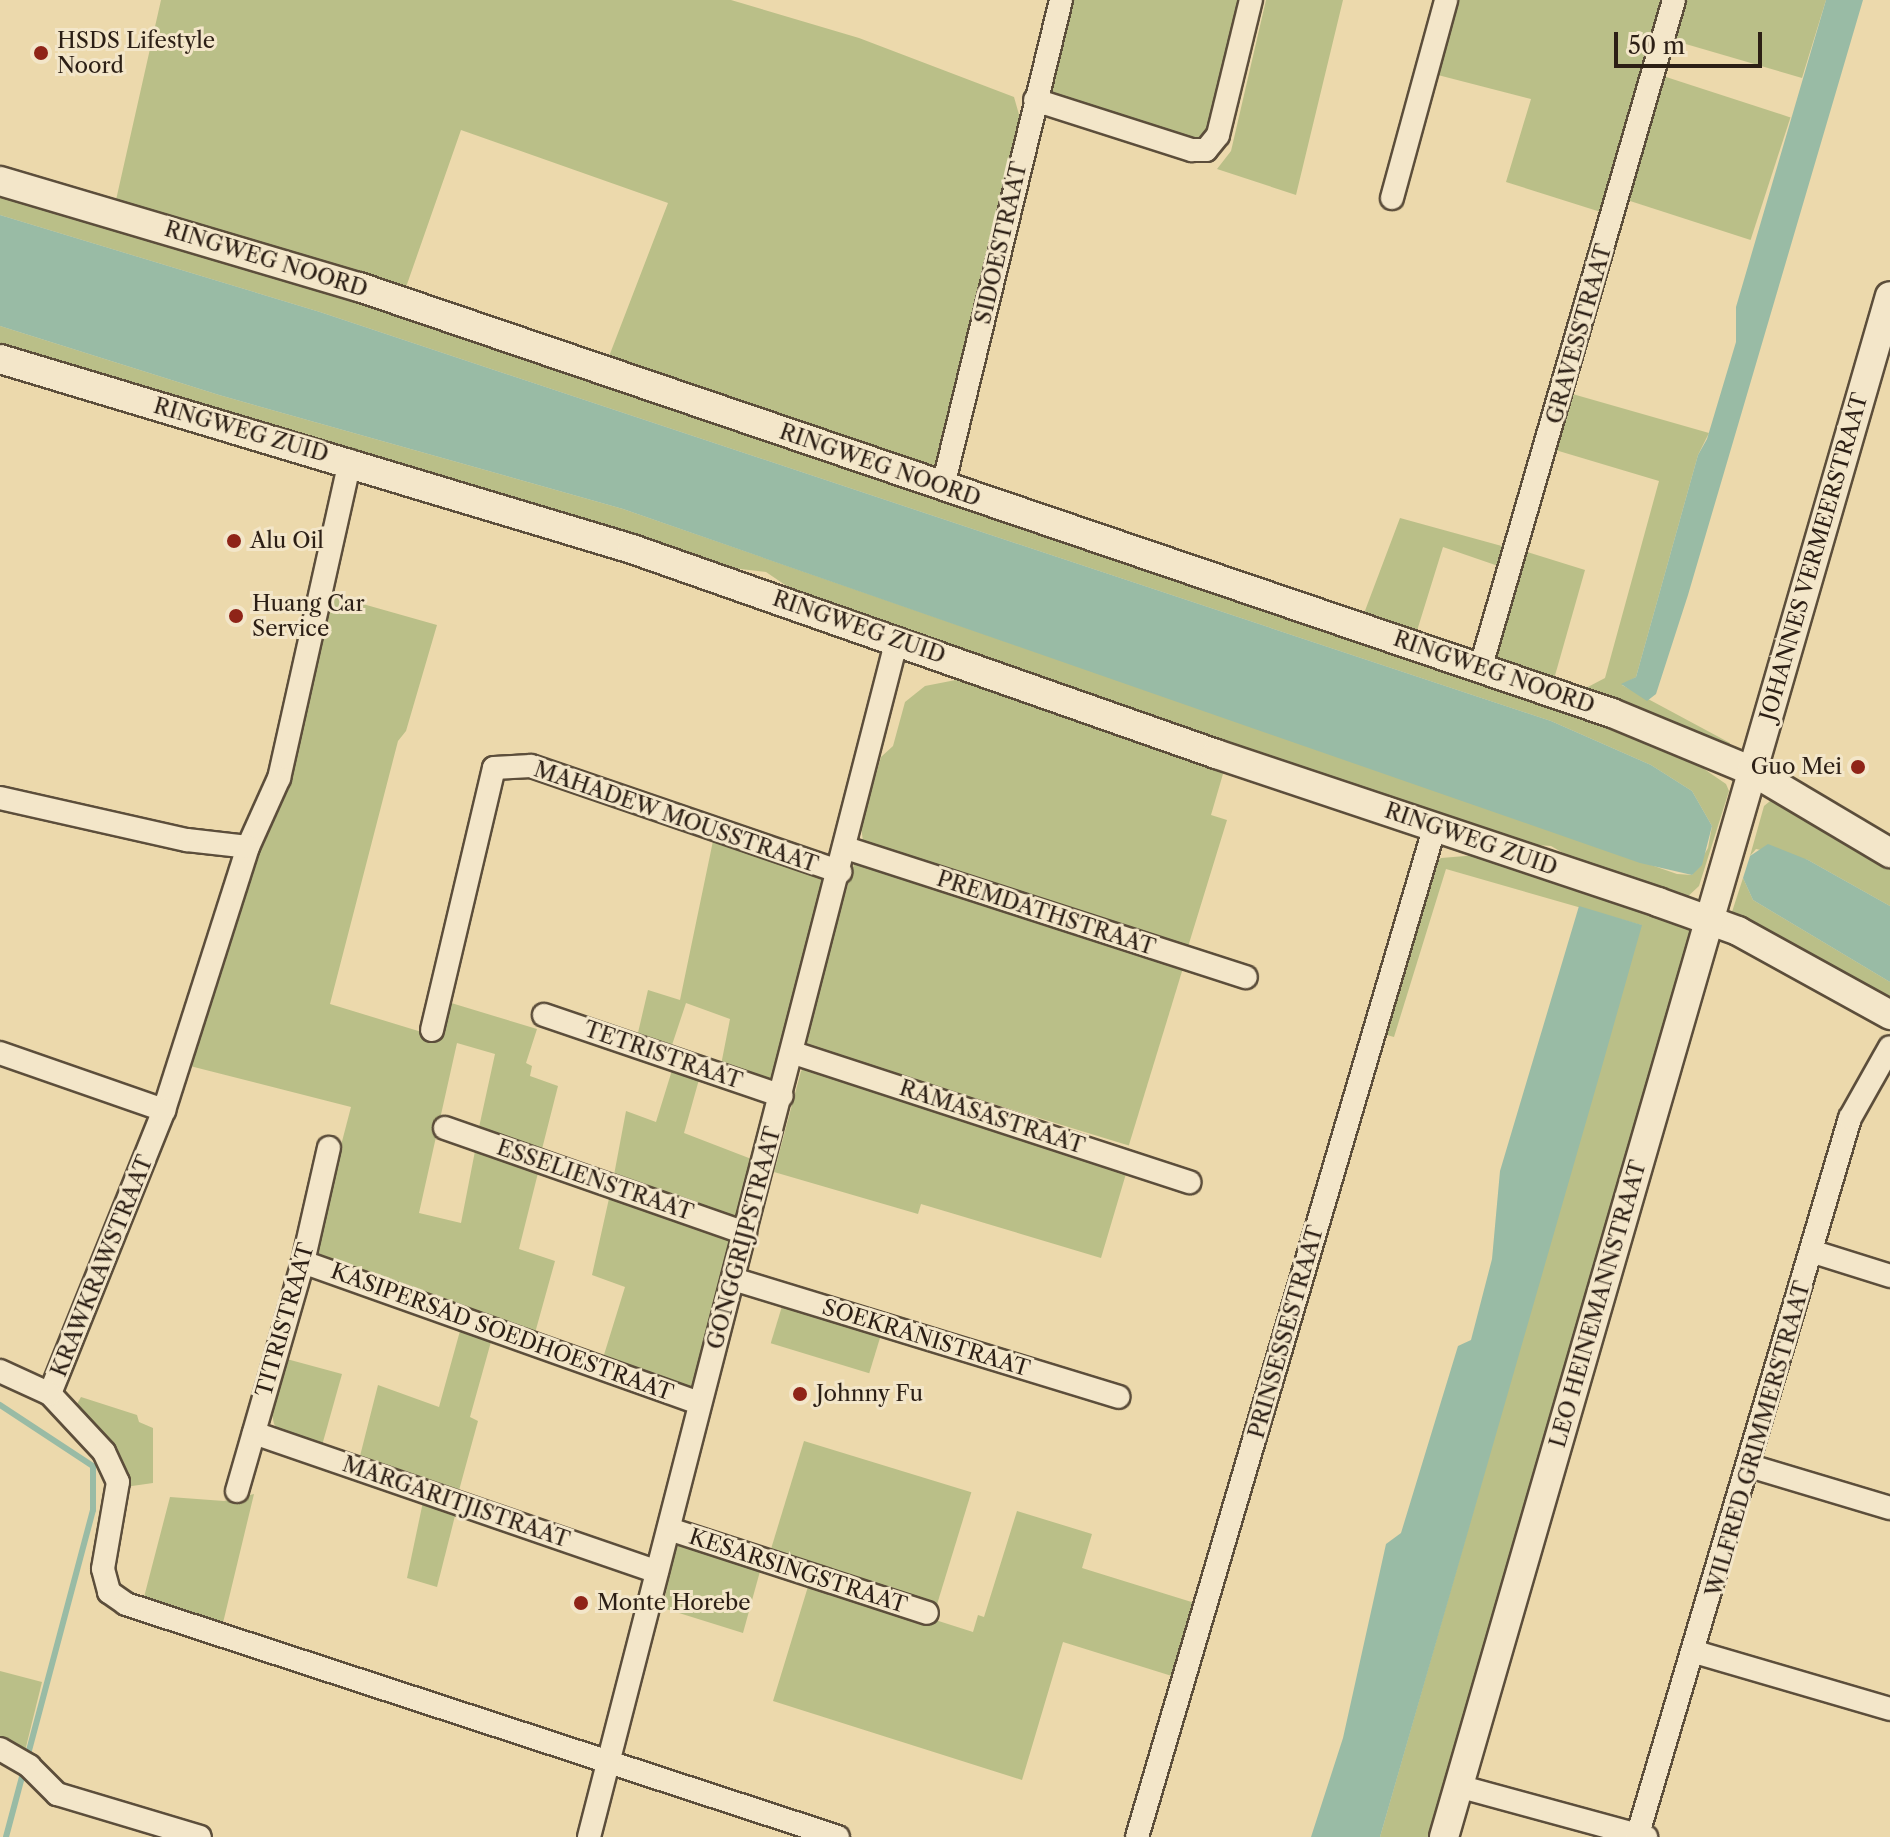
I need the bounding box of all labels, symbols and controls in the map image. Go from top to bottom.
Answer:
scale bar [1618,16,1766,66]
place label: HSDS Lifestyle Noord [57,27,215,78]
text: 50 m [1628,31,1685,60]
marker: HSDS Lifestyle Noord [32,44,50,62]
street label: SIDOESTRAAT [970,159,1032,327]
street label: RINGWEG NOORD [161,216,371,302]
street label: GRAVESSTRAAT [1541,241,1617,427]
street label: JOHANNES VERMEERSTRAAT [1754,390,1874,724]
street label: RINGWEG ZUID [151,392,331,468]
street label: RINGWEG NOORD [776,418,984,512]
place label: Alu Oil [250,528,324,554]
marker: Alu Oil [225,532,243,550]
street label: RINGWEG ZUID [769,585,949,669]
place label: Huang Car Service [252,590,365,642]
marker: Huang Car Service [227,607,245,625]
street label: RINGWEG NOORD [1390,625,1598,719]
place label: Guo Mei [1751,754,1842,780]
street label: MAHADEW MOUSSTRAAT [530,756,822,878]
marker: Guo Mei [1849,758,1867,776]
street label: RINGWEG ZUID [1381,797,1561,881]
street label: PREMDATHSTRAAT [933,865,1159,961]
street label: TETRISTRAAT [580,1016,746,1094]
street label: RAMASASTRAAT [896,1075,1088,1159]
street label: GONGGRIJPSTRAAT [702,1124,786,1352]
street label: ESSELIENSTRAAT [493,1134,697,1226]
street label: KRAWKRAWSTRAAT [45,1151,159,1381]
street label: LEO HEINEMANNSTRAAT [1544,1157,1652,1451]
street label: PRINSESSESTRAAT [1243,1223,1329,1441]
street label: TITRISTRAAT [250,1240,320,1400]
street label: KASIPERSAD SOEDHOESTRAAT [327,1258,677,1406]
street label: WILFRED GRIMMERSTRAAT [1700,1278,1816,1600]
street label: SOEKRANISTRAAT [819,1294,1033,1382]
place label: Johnny Fu [816,1381,924,1407]
marker: Johnny Fu [791,1385,809,1403]
street label: MARGARITJISTRAAT [339,1451,573,1553]
street label: KESARSINGSTRAAT [686,1523,910,1619]
place label: Monte Horebe [597,1590,751,1616]
marker: Monte Horebe [572,1594,590,1612]

